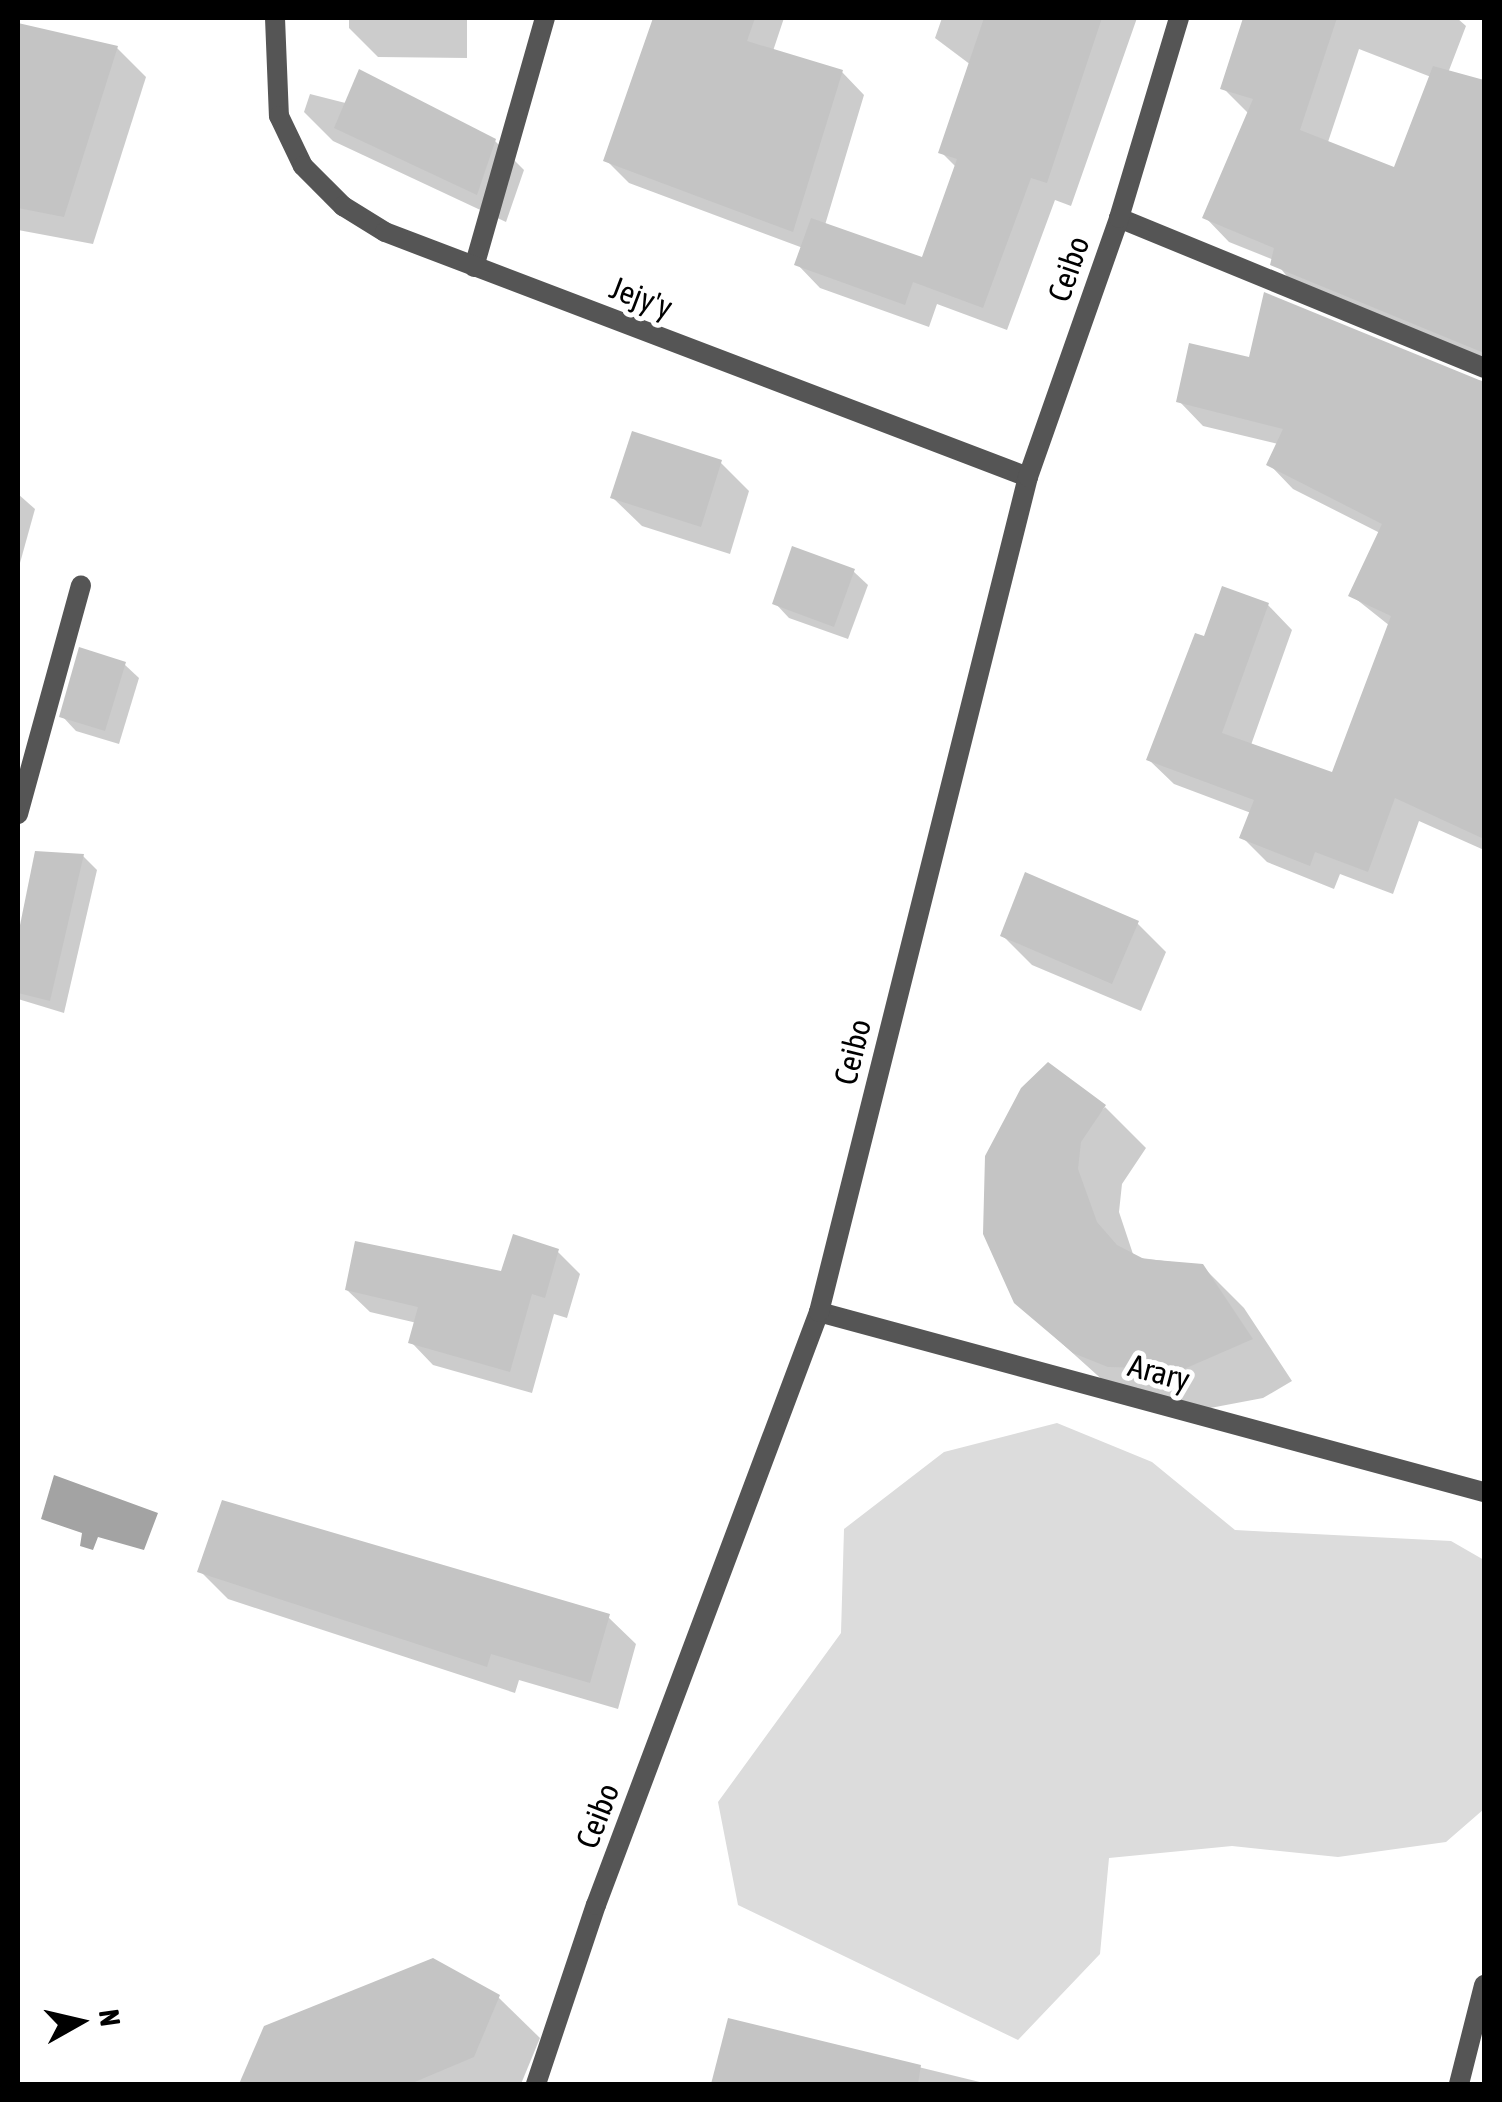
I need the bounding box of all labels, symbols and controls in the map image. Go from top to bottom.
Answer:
street label: Ceibo [1040,231,1098,307]
street label: Jejy'y [604,269,678,327]
street label: Ceibo [826,1015,880,1089]
street label: Arary [1124,1346,1194,1400]
street label: Ceibo [568,1778,628,1854]
north arrow [30,1972,130,2072]
text: N [93,2007,127,2028]

